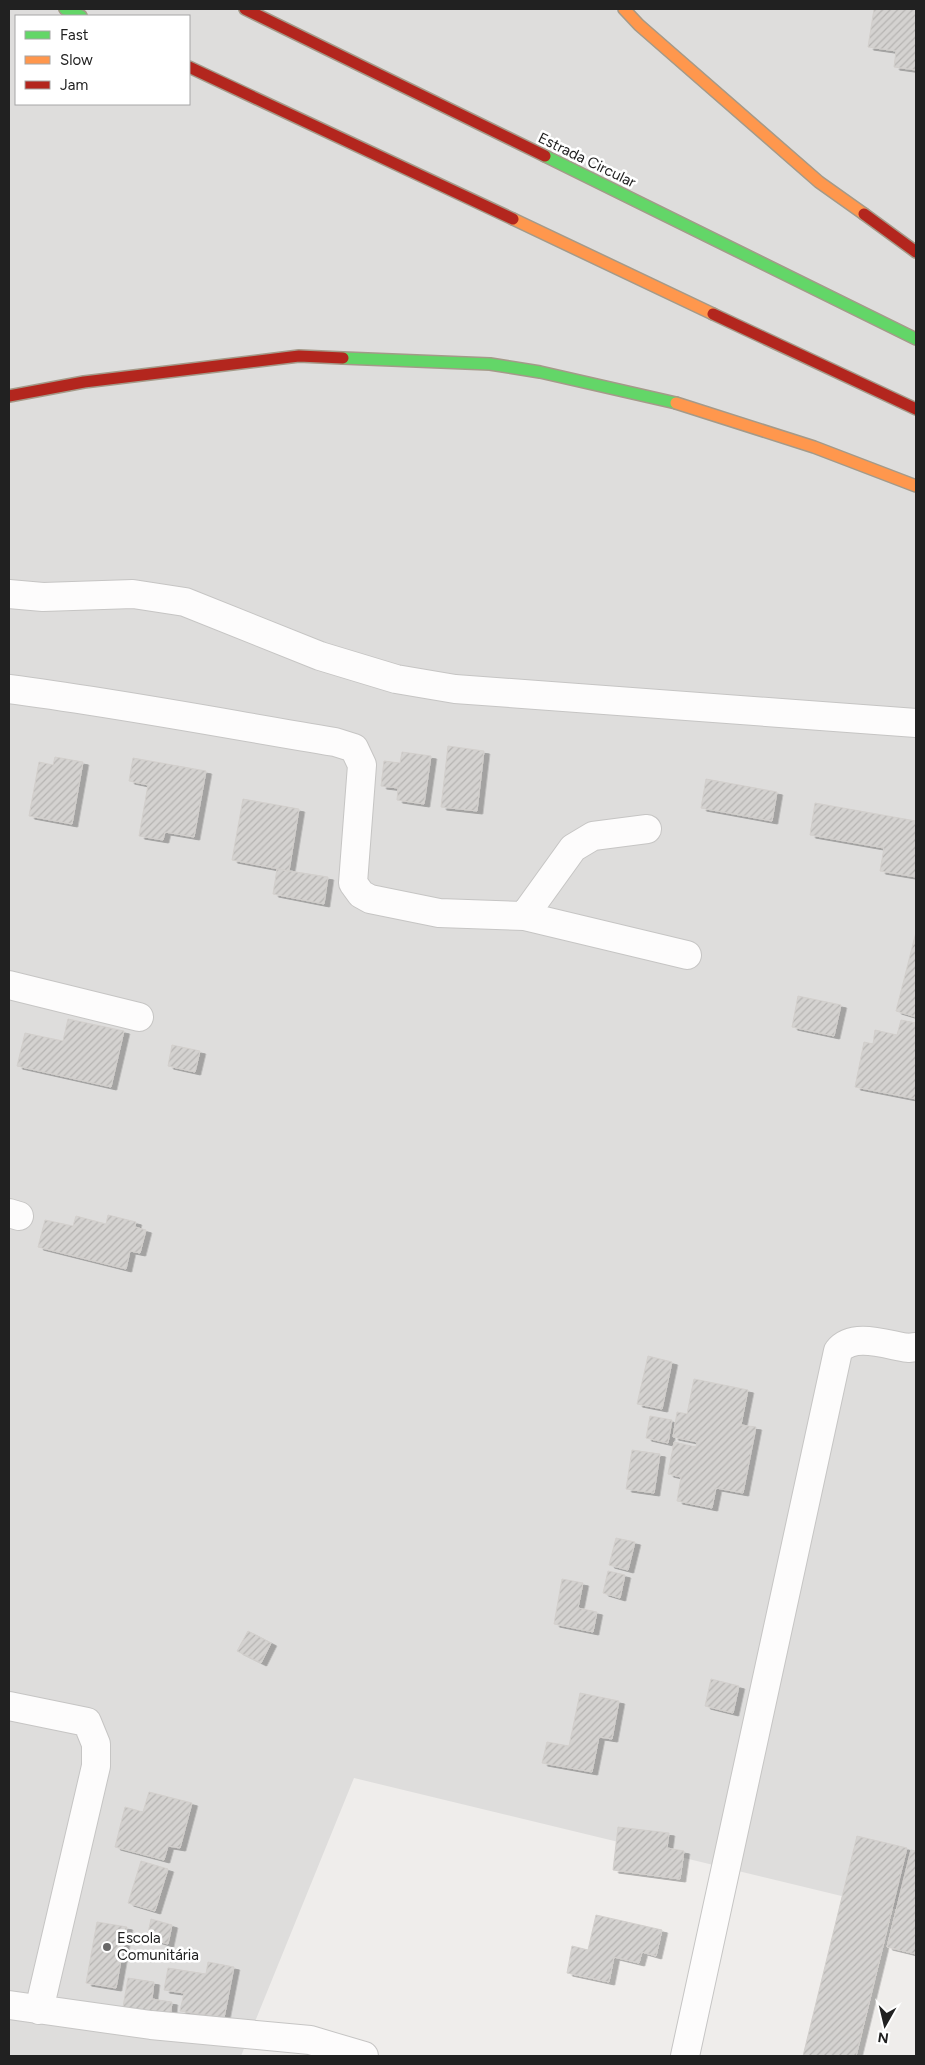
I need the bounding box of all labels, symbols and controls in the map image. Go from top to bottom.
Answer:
legend [15,15,190,105]
text: Fast [60,26,89,44]
text: Slow [60,51,93,69]
text: Jam [60,76,88,94]
street label: Estrada Circular [535,129,639,191]
place label: Escola Comunitária [117,1929,199,1964]
marker: Escola Comunitária [101,1941,113,1953]
north arrow [860,2000,910,2050]
text: N [877,2028,890,2047]

